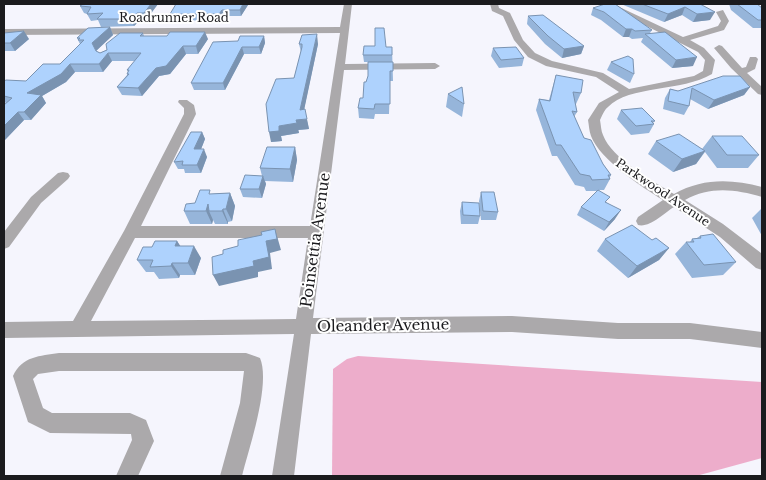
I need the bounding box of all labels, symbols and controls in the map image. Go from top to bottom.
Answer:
street label: Roadrunner Road [119,10,229,25]
street label: Parkwood Avenue [613,155,713,229]
street label: Poinsettia Avenue [296,171,334,309]
street label: Oleander Avenue [317,314,449,336]

